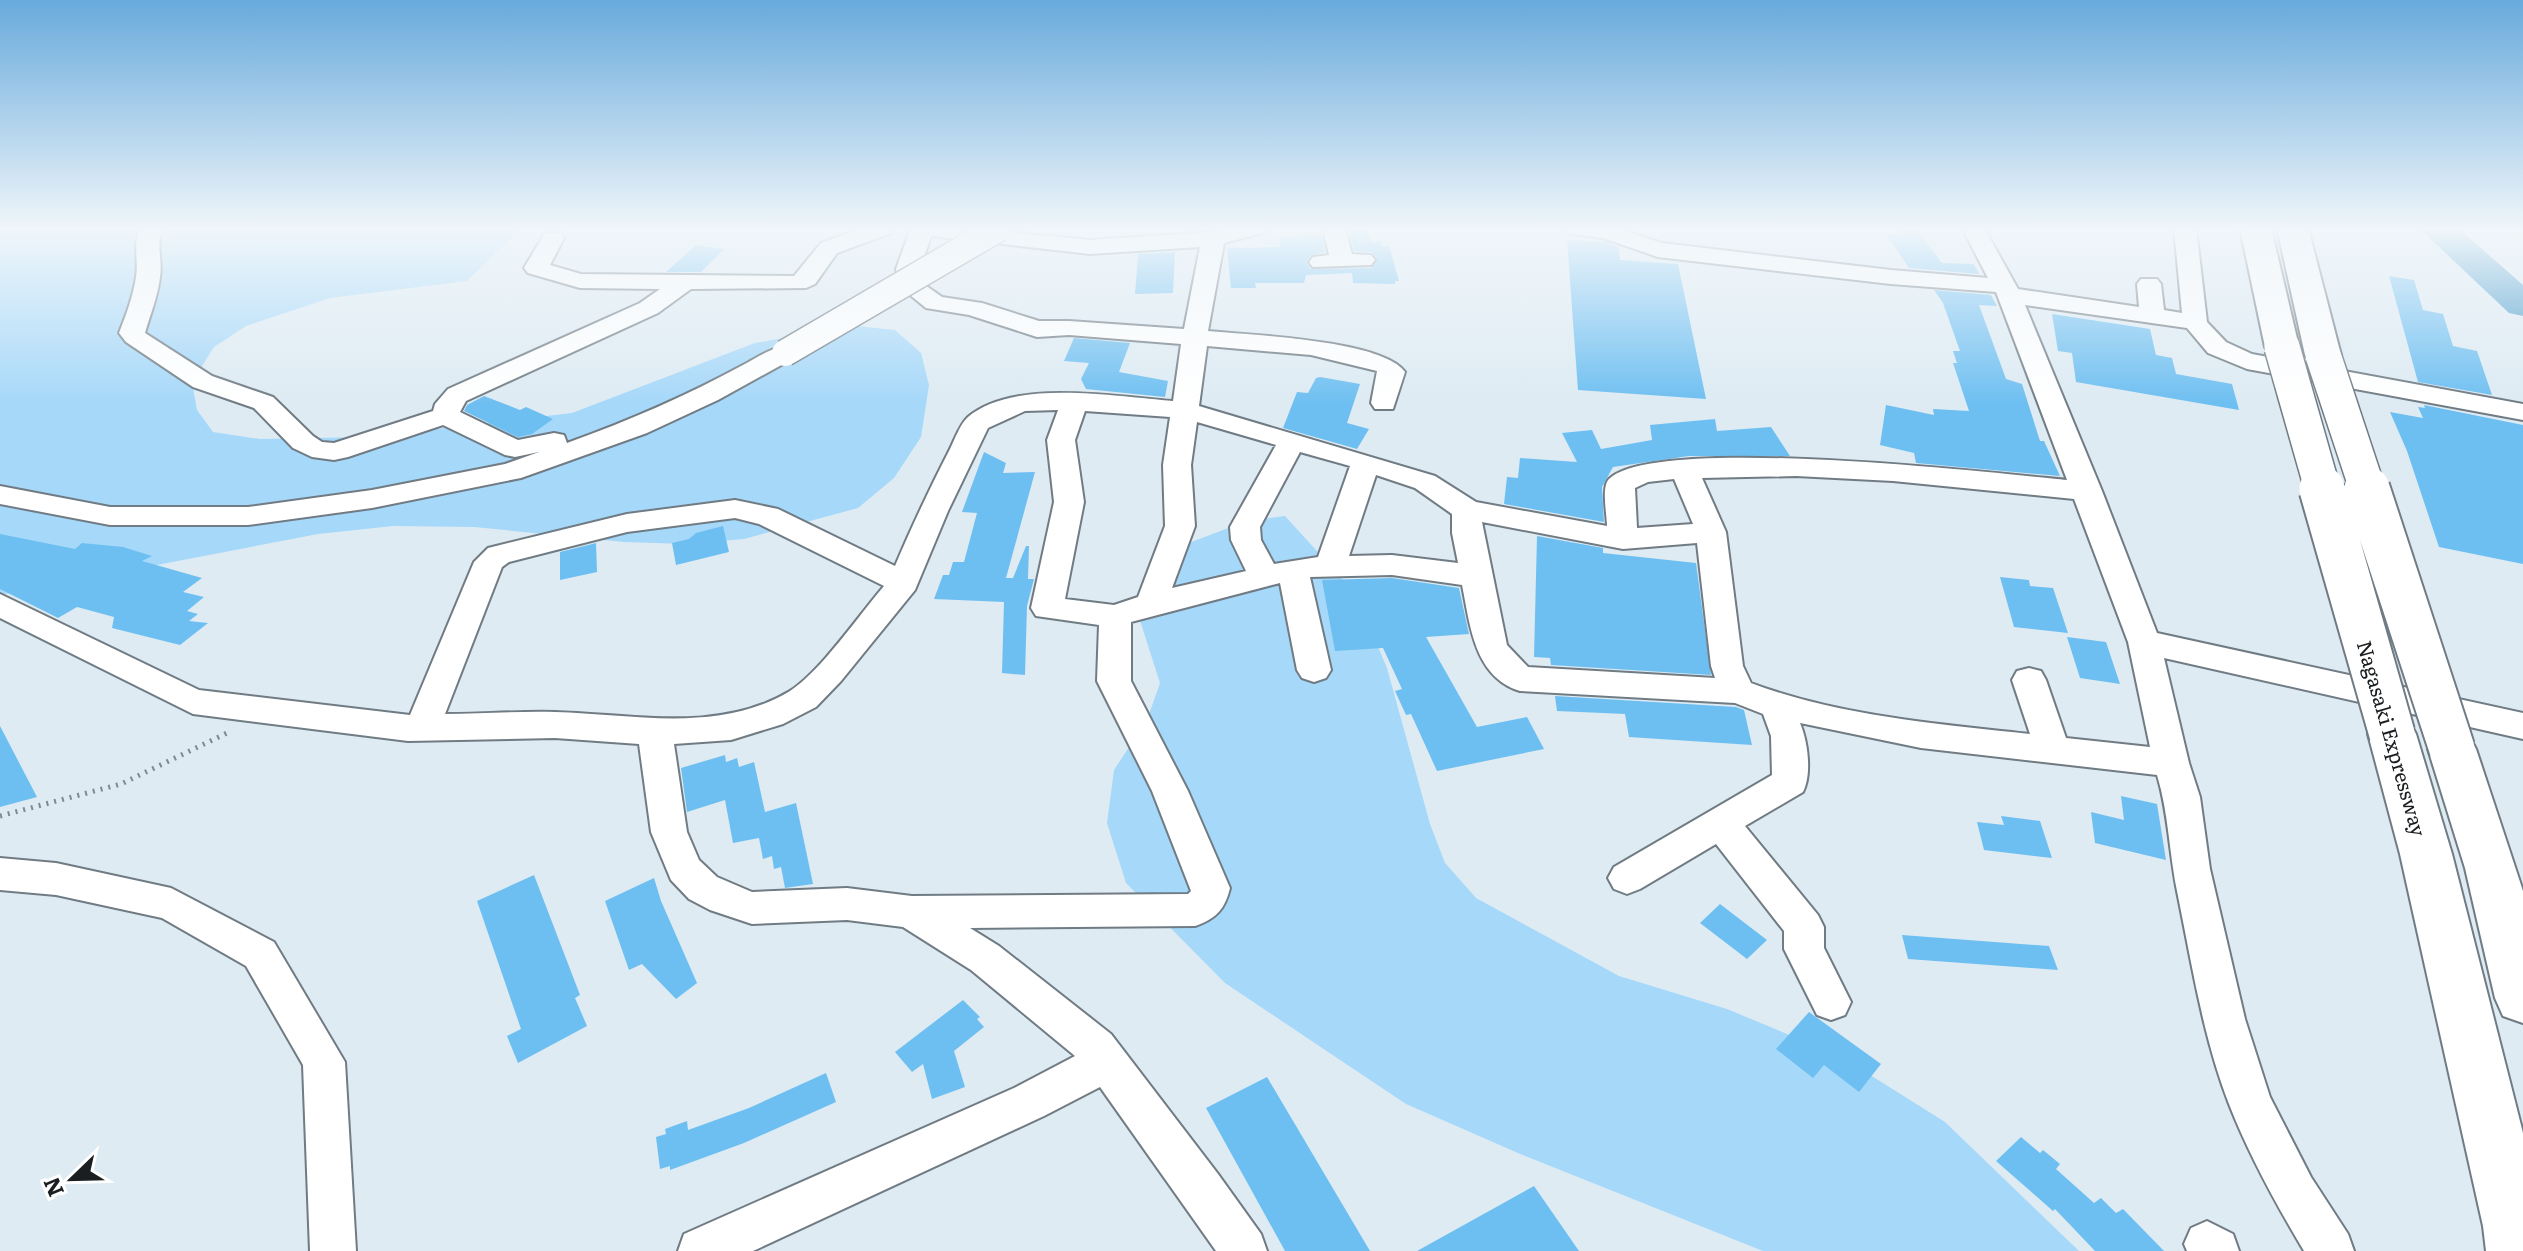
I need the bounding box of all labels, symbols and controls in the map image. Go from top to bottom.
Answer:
street label: Nagasaki Expressway [2351,637,2435,840]
north arrow [32,1139,112,1219]
text: N [33,1172,71,1202]

